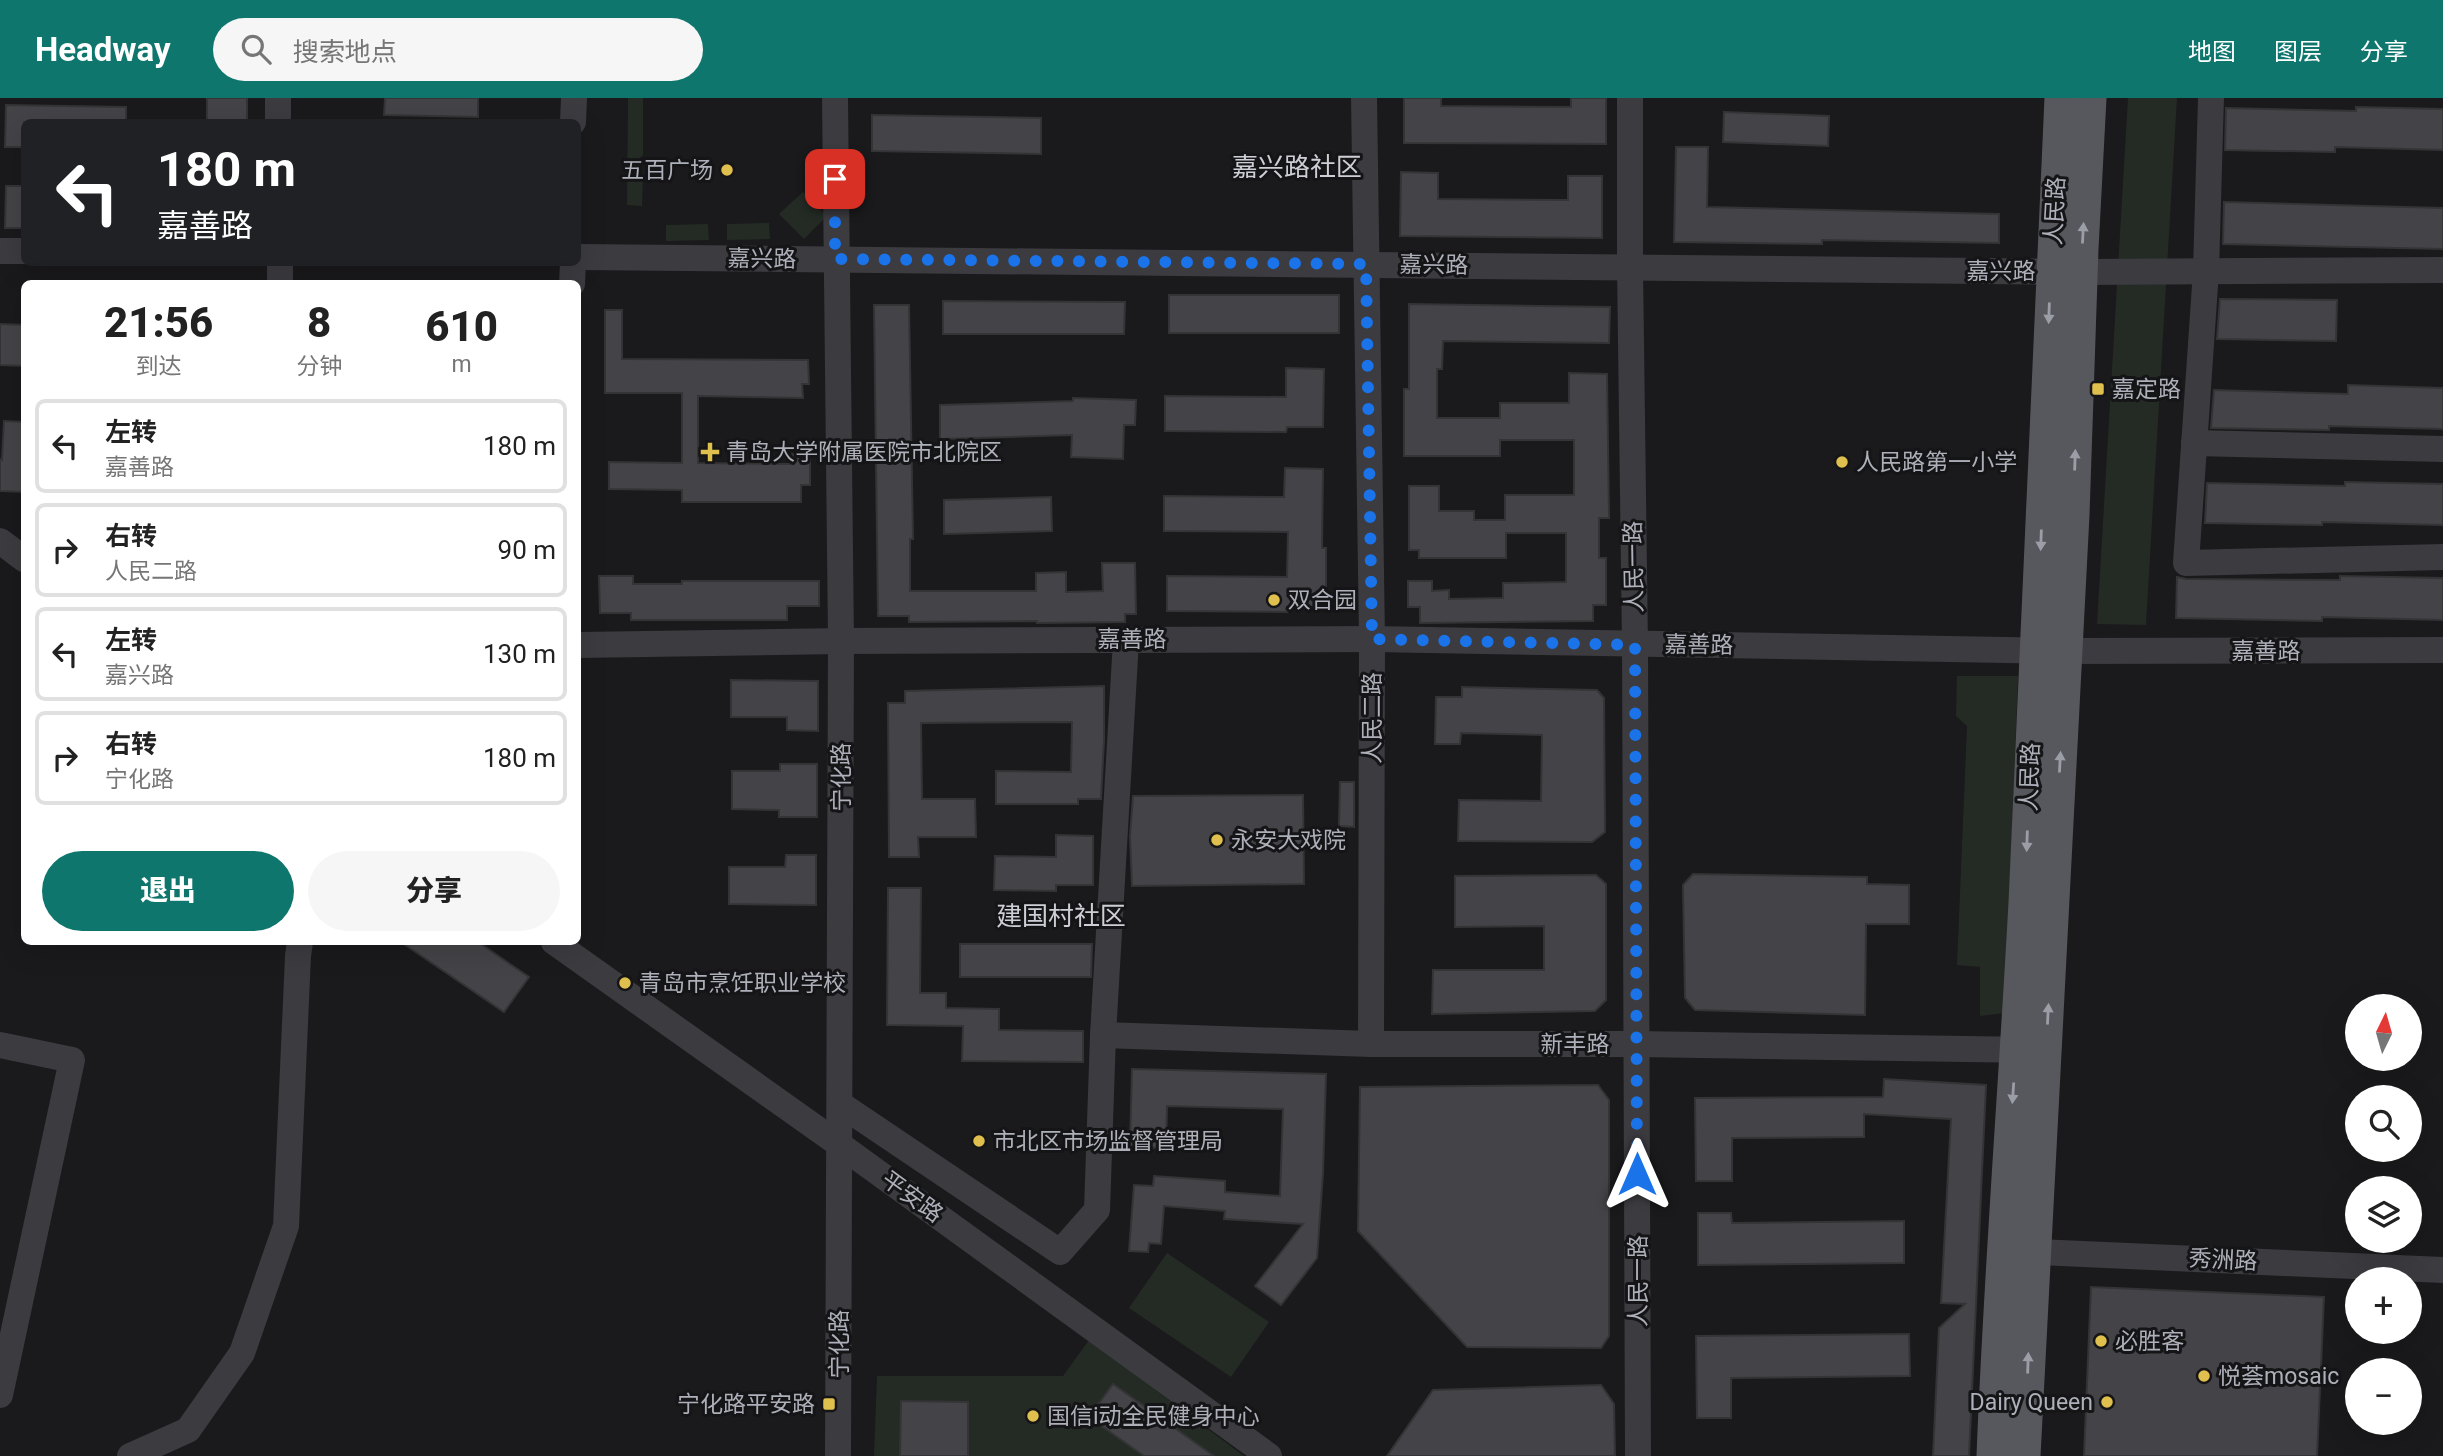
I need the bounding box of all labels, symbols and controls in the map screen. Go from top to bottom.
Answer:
search box [213,18,703,81]
text: Headway [35,30,171,69]
icon: search [237,30,275,68]
text: 搜索地点 [293,37,397,67]
text: 地图 [2188,38,2236,66]
text: 图层 [2274,38,2322,66]
text: 分享 [2360,38,2408,66]
text: 180 m [157,141,296,198]
icon: left [42,147,133,238]
pin [805,149,865,209]
district label: 嘉兴路社区 [1232,152,1362,182]
place label: 五百广场 [621,157,713,184]
icon: arrive [816,160,854,198]
marker: 五百广场 [719,162,735,178]
street label: 人民路 [2040,176,2070,246]
text: 嘉善路 [157,207,253,245]
one-way arrow [2077,222,2088,244]
street label: 嘉兴路 [727,245,797,273]
street label: 嘉兴路 [1399,251,1469,279]
street label: 嘉兴路 [1967,258,2036,285]
text: 21:56 [104,298,213,347]
text: 8 [307,298,331,347]
text: 610 [425,302,498,351]
one-way arrow [2044,302,2055,324]
text: m [452,351,472,378]
text: 到达 [136,353,182,380]
text: 分钟 [296,353,342,380]
place label: 嘉定路 [2112,376,2181,403]
marker: 嘉定路 [2090,381,2106,397]
text: 左转 [105,417,157,447]
icon: left [46,427,84,465]
text: 180 m [483,431,556,461]
place label: 青岛大学附属医院市北院区 [726,439,1002,466]
marker: 青岛大学附属医院市北院区 [700,442,720,462]
place label: 人民路第一小学 [1856,449,2017,476]
one-way arrow [2069,449,2080,471]
text: 嘉善路 [105,454,174,481]
marker: 人民路第一小学 [1834,454,1850,470]
text: 右转 [105,521,157,551]
street label: 人民一路 [1620,521,1648,613]
one-way arrow [2036,530,2047,552]
icon: right [46,531,84,569]
text: 90 m [498,535,556,565]
text: 人民二路 [105,558,197,585]
place label: 双合园 [1288,587,1357,614]
marker: 双合园 [1266,592,1282,608]
text: 左转 [105,625,157,655]
street label: 嘉善路 [1098,626,1167,653]
street label: 嘉善路 [1664,631,1734,659]
icon: left [46,635,84,673]
street label: 嘉善路 [2232,638,2301,665]
text: 130 m [483,639,556,669]
text: 嘉兴路 [105,662,174,689]
street label: 人民二路 [1359,672,1386,764]
text: 右转 [105,729,157,759]
icon: right [46,739,84,777]
street label: 人民路 [2015,742,2045,812]
text: 180 m [483,743,556,773]
street label: 宁化路 [828,743,855,812]
one-way arrow [2055,751,2066,773]
text: 宁化路 [105,766,174,793]
place label: 永安大戏院 [1231,827,1346,854]
one-way arrow [2022,830,2033,852]
marker: 永安大戏院 [1209,832,1225,848]
button: 退出 [42,851,294,931]
button: 分享 [308,851,560,931]
district label: 建国村社区 [996,901,1126,931]
place label: 青岛市烹饪职业学校 [639,970,846,997]
marker: 青岛市烹饪职业学校 [617,975,633,991]
north arrow [2345,994,2422,1071]
map controls [2345,994,2422,1435]
one-way arrow [2043,1003,2054,1025]
street label: 新丰路 [1541,1031,1610,1058]
one-way arrow [2007,1082,2018,1104]
button: search [2345,1085,2422,1162]
place label: 市北区市场监督管理局 [993,1128,1223,1155]
marker: 市北区市场监督管理局 [971,1133,987,1149]
position arrow [1600,1137,1674,1211]
street label: 平安路 [876,1166,948,1228]
button: layers [2345,1176,2422,1253]
street label: 人民一路 [1625,1235,1652,1327]
street label: 秀洲路 [2188,1245,2258,1275]
button: + [2345,1267,2422,1344]
street label: 宁化路 [826,1310,853,1379]
place label: 必胜客 [2115,1328,2184,1355]
marker: 必胜客 [2093,1333,2109,1349]
one-way arrow [2023,1352,2034,1374]
button: − [2345,1358,2422,1435]
place label: 悦荟mosaic [2218,1363,2339,1390]
marker: 悦荟mosaic [2196,1368,2212,1384]
place label: Dairy Queen [1970,1389,2093,1416]
place label: 宁化路平安路 [677,1391,815,1418]
marker: Dairy Queen [2099,1394,2115,1410]
marker: 宁化路平安路 [821,1396,837,1412]
place label: 国信i动全民健身中心 [1047,1403,1260,1430]
marker: 国信i动全民健身中心 [1025,1408,1041,1424]

